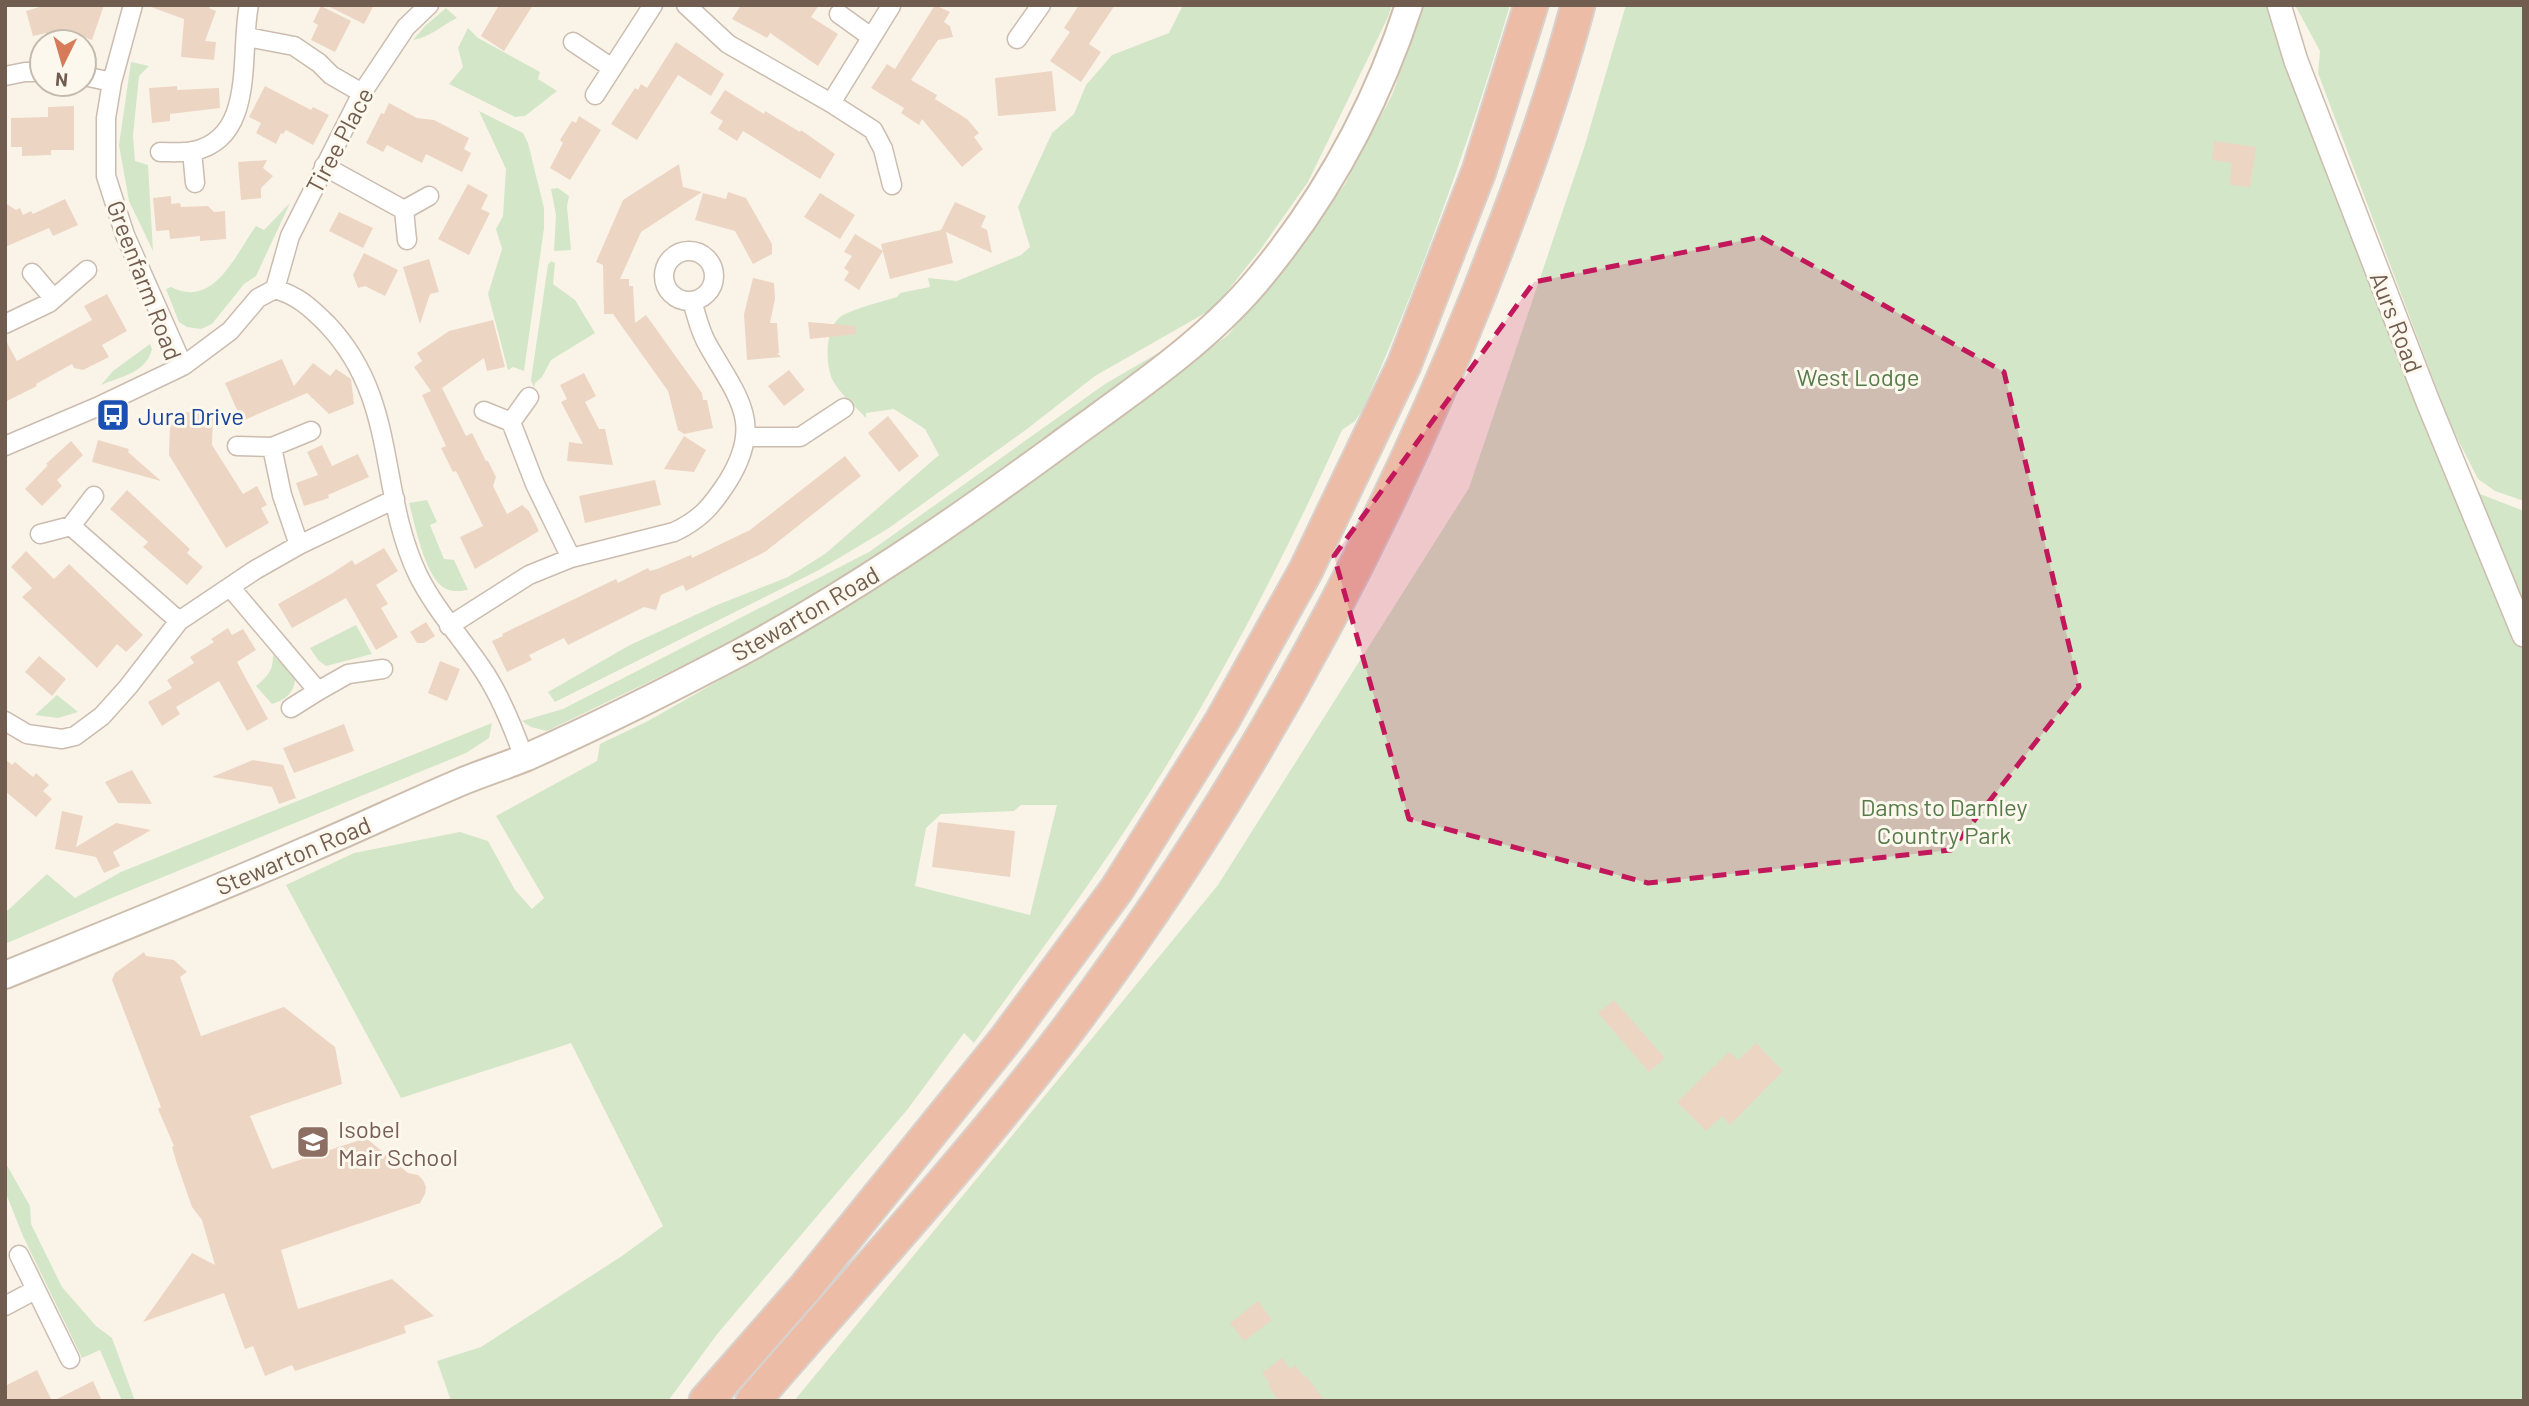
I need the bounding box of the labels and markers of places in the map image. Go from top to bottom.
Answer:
bus stop icon: Jura Drive [94,396,132,434]
place label: Jura Drive [138,401,244,430]
place label: Isobel Mair School [338,1114,458,1171]
school or university icon: Isobel Mair School [294,1123,332,1161]

